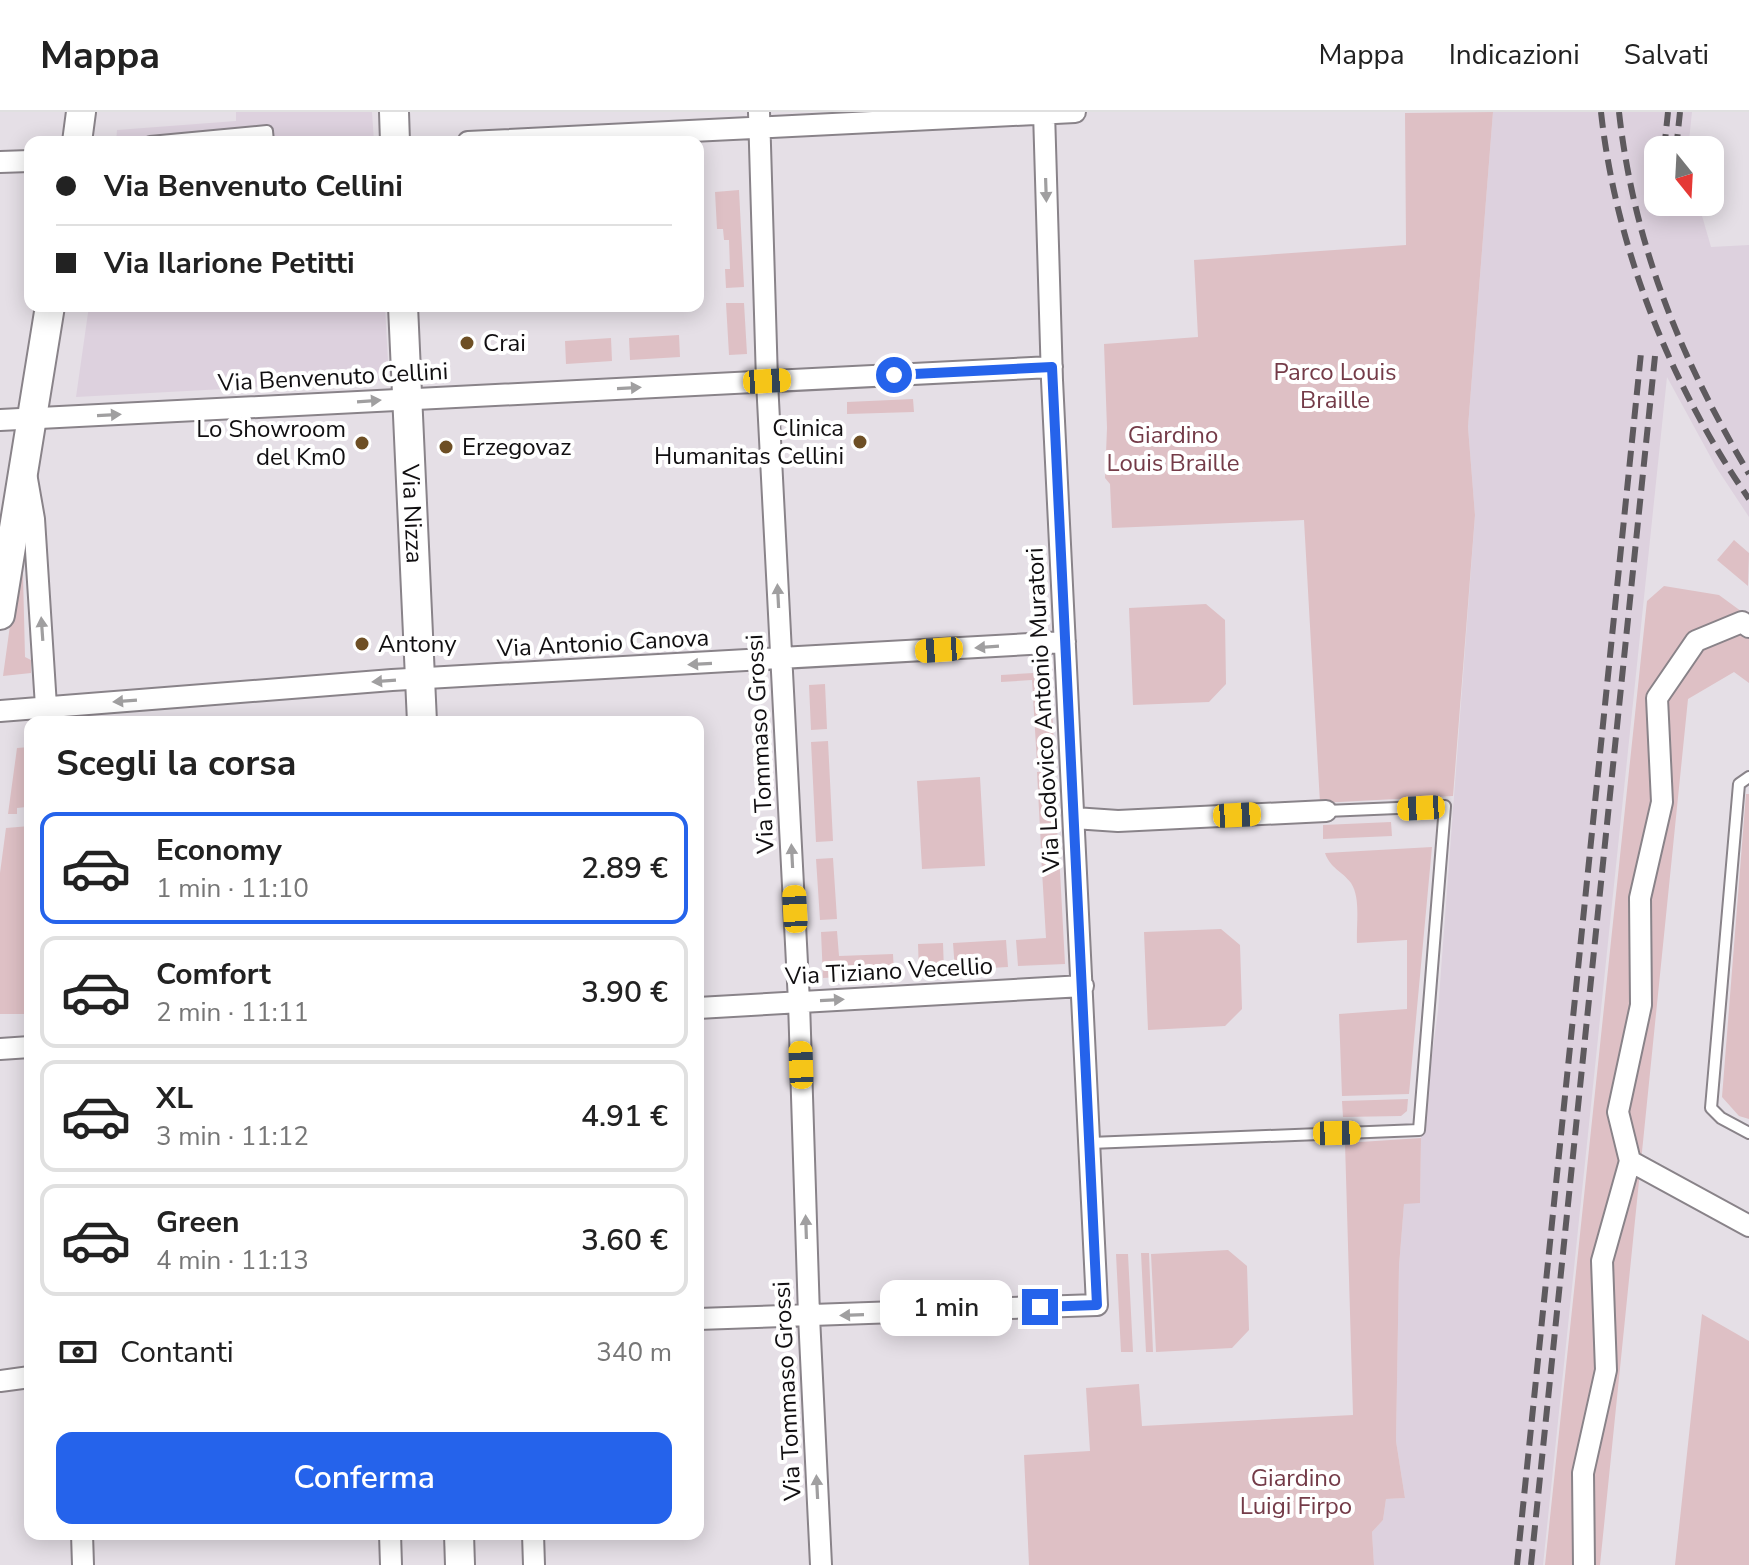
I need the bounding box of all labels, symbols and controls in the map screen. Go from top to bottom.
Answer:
text: Mappa [40,30,160,81]
text: Mappa [1318,36,1405,74]
text: Indicazioni [1449,36,1580,74]
text: Salvati [1624,36,1709,74]
north arrow [1644,136,1724,216]
map controls [1644,136,1724,216]
text: Via Benvenuto Cellini [104,166,403,207]
one-way arrow [1040,178,1053,203]
text: Via Ilarione Petitti [104,243,355,284]
place label: Crai [483,327,526,359]
marker: Crai [458,334,476,352]
street label: Via Benvenuto Cellini [216,355,449,399]
park label: Parco Louis Braille [1274,356,1397,416]
route start [876,357,912,393]
car [742,368,792,394]
one-way arrow [617,382,642,395]
one-way arrow [357,394,382,407]
one-way arrow [97,408,122,421]
place label: Clinica Humanitas Cellini [654,412,844,472]
place label: Lo Showroom del Km0 [196,413,346,473]
park label: Giardino Louis Braille [1107,419,1239,479]
place label: Erzegovaz [462,431,571,463]
marker: Clinica Humanitas Cellini [851,433,869,451]
marker: Lo Showroom del Km0 [353,434,371,452]
marker: Erzegovaz [437,438,455,456]
street label: Via Nizza [394,462,431,564]
street label: Via Lodovico Antonio Muratori [1019,547,1068,874]
one-way arrow [772,583,785,608]
one-way arrow [35,616,48,641]
street label: Via Antonio Canova [495,621,710,665]
place label: Antony [378,628,457,660]
street label: Via Tommaso Grossi [738,633,782,856]
marker: Antony [353,635,371,653]
car [914,636,964,664]
one-way arrow [974,641,999,654]
one-way arrow [687,658,712,671]
one-way arrow [371,675,396,688]
one-way arrow [112,695,137,708]
text: Scegli la corsa [56,739,296,788]
car [1396,795,1446,821]
car [1212,802,1262,828]
text: Economy [156,830,282,871]
icon: car [60,832,132,904]
one-way arrow [785,843,798,868]
text: 2.89 € [581,848,668,889]
text: 1 min · 11:10 [156,871,309,906]
car [782,884,808,934]
street label: Via Tiziano Vecellio [783,950,994,992]
text: Comfort [156,954,271,995]
icon: car [60,956,132,1028]
text: 3.90 € [581,972,668,1013]
one-way arrow [820,994,845,1007]
text: 2 min · 11:11 [156,995,309,1030]
car [788,1041,814,1089]
text: XL [156,1078,193,1119]
icon: car [60,1080,132,1152]
text: 4.91 € [581,1096,668,1137]
text: 3 min · 11:12 [156,1119,309,1154]
car [1313,1121,1361,1145]
text: Green [156,1202,240,1243]
icon: car [60,1204,132,1276]
one-way arrow [800,1214,812,1239]
text: 3.60 € [581,1220,668,1261]
text: 4 min · 11:13 [156,1243,309,1278]
callout: 1 min [880,1279,1012,1335]
street label: Via Tommaso Grossi [765,1280,809,1503]
route end [1022,1289,1058,1325]
text: 1 min [913,1290,979,1325]
one-way arrow [839,1308,864,1321]
icon: cash [56,1330,100,1374]
text: Contanti [120,1332,234,1373]
text: 340 m [596,1335,672,1370]
button: Conferma [56,1432,672,1524]
park label: Giardino Luigi Firpo [1240,1462,1352,1522]
one-way arrow [810,1474,823,1499]

